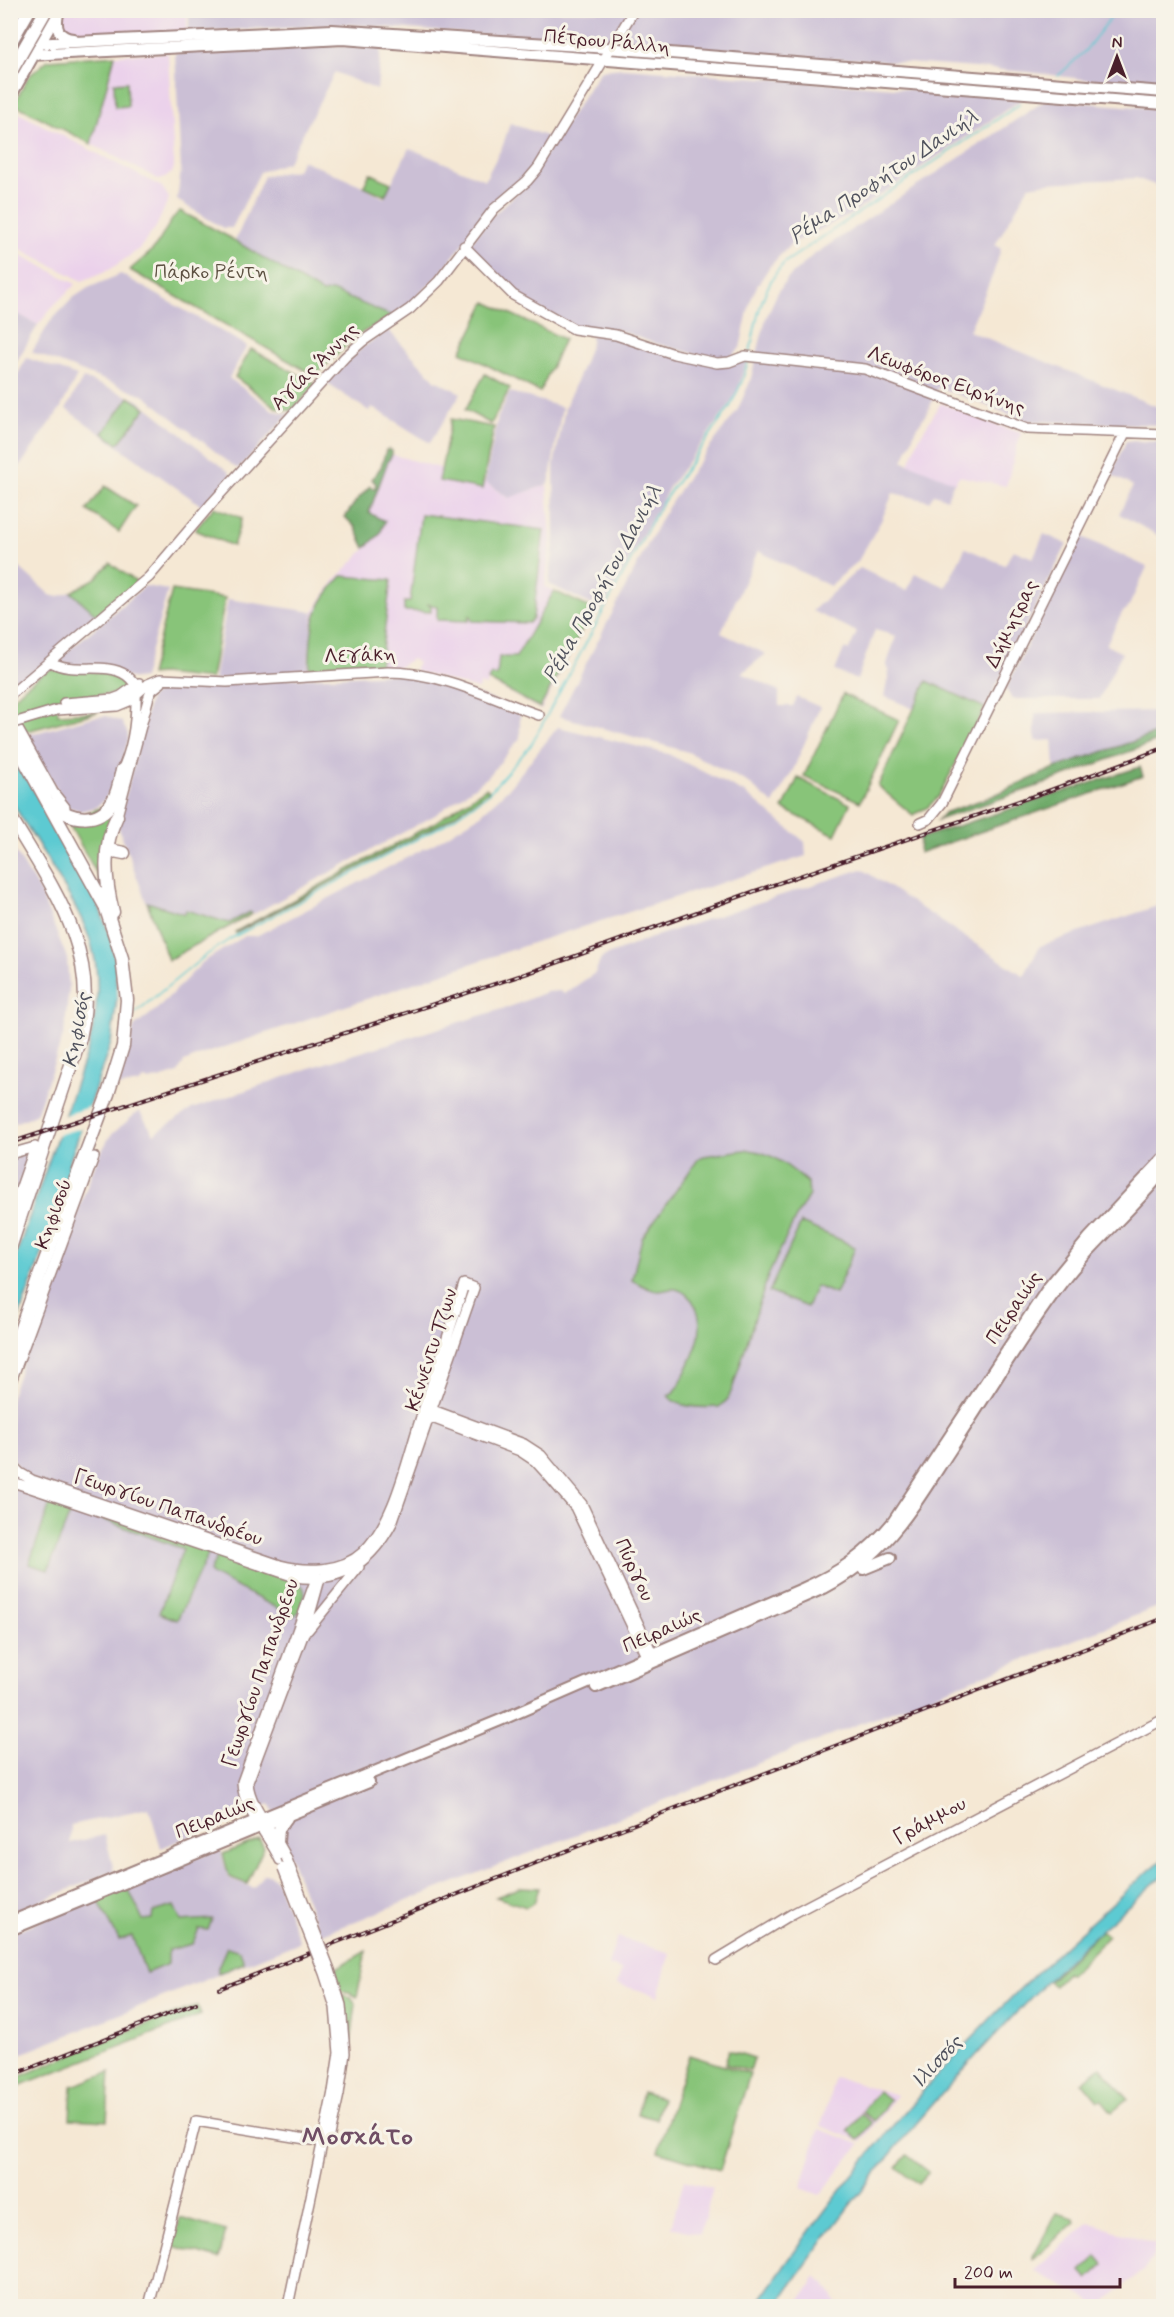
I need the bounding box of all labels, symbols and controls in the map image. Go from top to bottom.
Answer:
street label: Πέτρου Ράλλη [543,23,671,61]
north arrow [1087,27,1147,87]
text: N [1112,33,1122,54]
water label: Ρέμα Προφήτου Δανιήλ [784,103,984,251]
park label: Πάρκο Ρέντη [154,259,268,286]
street label: Αγίας Άννης [265,317,365,417]
street label: Λεωφόρος Ειρήνης [863,340,1029,422]
water label: Ρέμα Προφήτου Δανιήλ [537,480,669,688]
street label: Δήμητρας [979,575,1045,673]
street label: Λεγάκη [324,641,396,671]
water label: Κηφισός [56,989,98,1070]
street label: Κηφισού [29,1175,79,1253]
street label: Πειραιώς [980,1266,1049,1350]
street label: Κέννεντυ Τζων [399,1285,465,1415]
street label: Γεωργίου Παπανδρέου [70,1463,266,1553]
street label: Πύργου [608,1534,660,1606]
street label: Γεωργίου Παπανδρεου [216,1575,306,1771]
street label: Πειραιώς [619,1602,706,1660]
street label: Πειραιώς [171,1790,259,1846]
street label: Γράμμου [889,1790,971,1852]
water label: Ιλισσός [905,2028,970,2095]
district label: Μοσχάτο [302,2120,414,2154]
scale bar [955,2251,1120,2289]
text: 200 m [964,2261,1013,2285]

